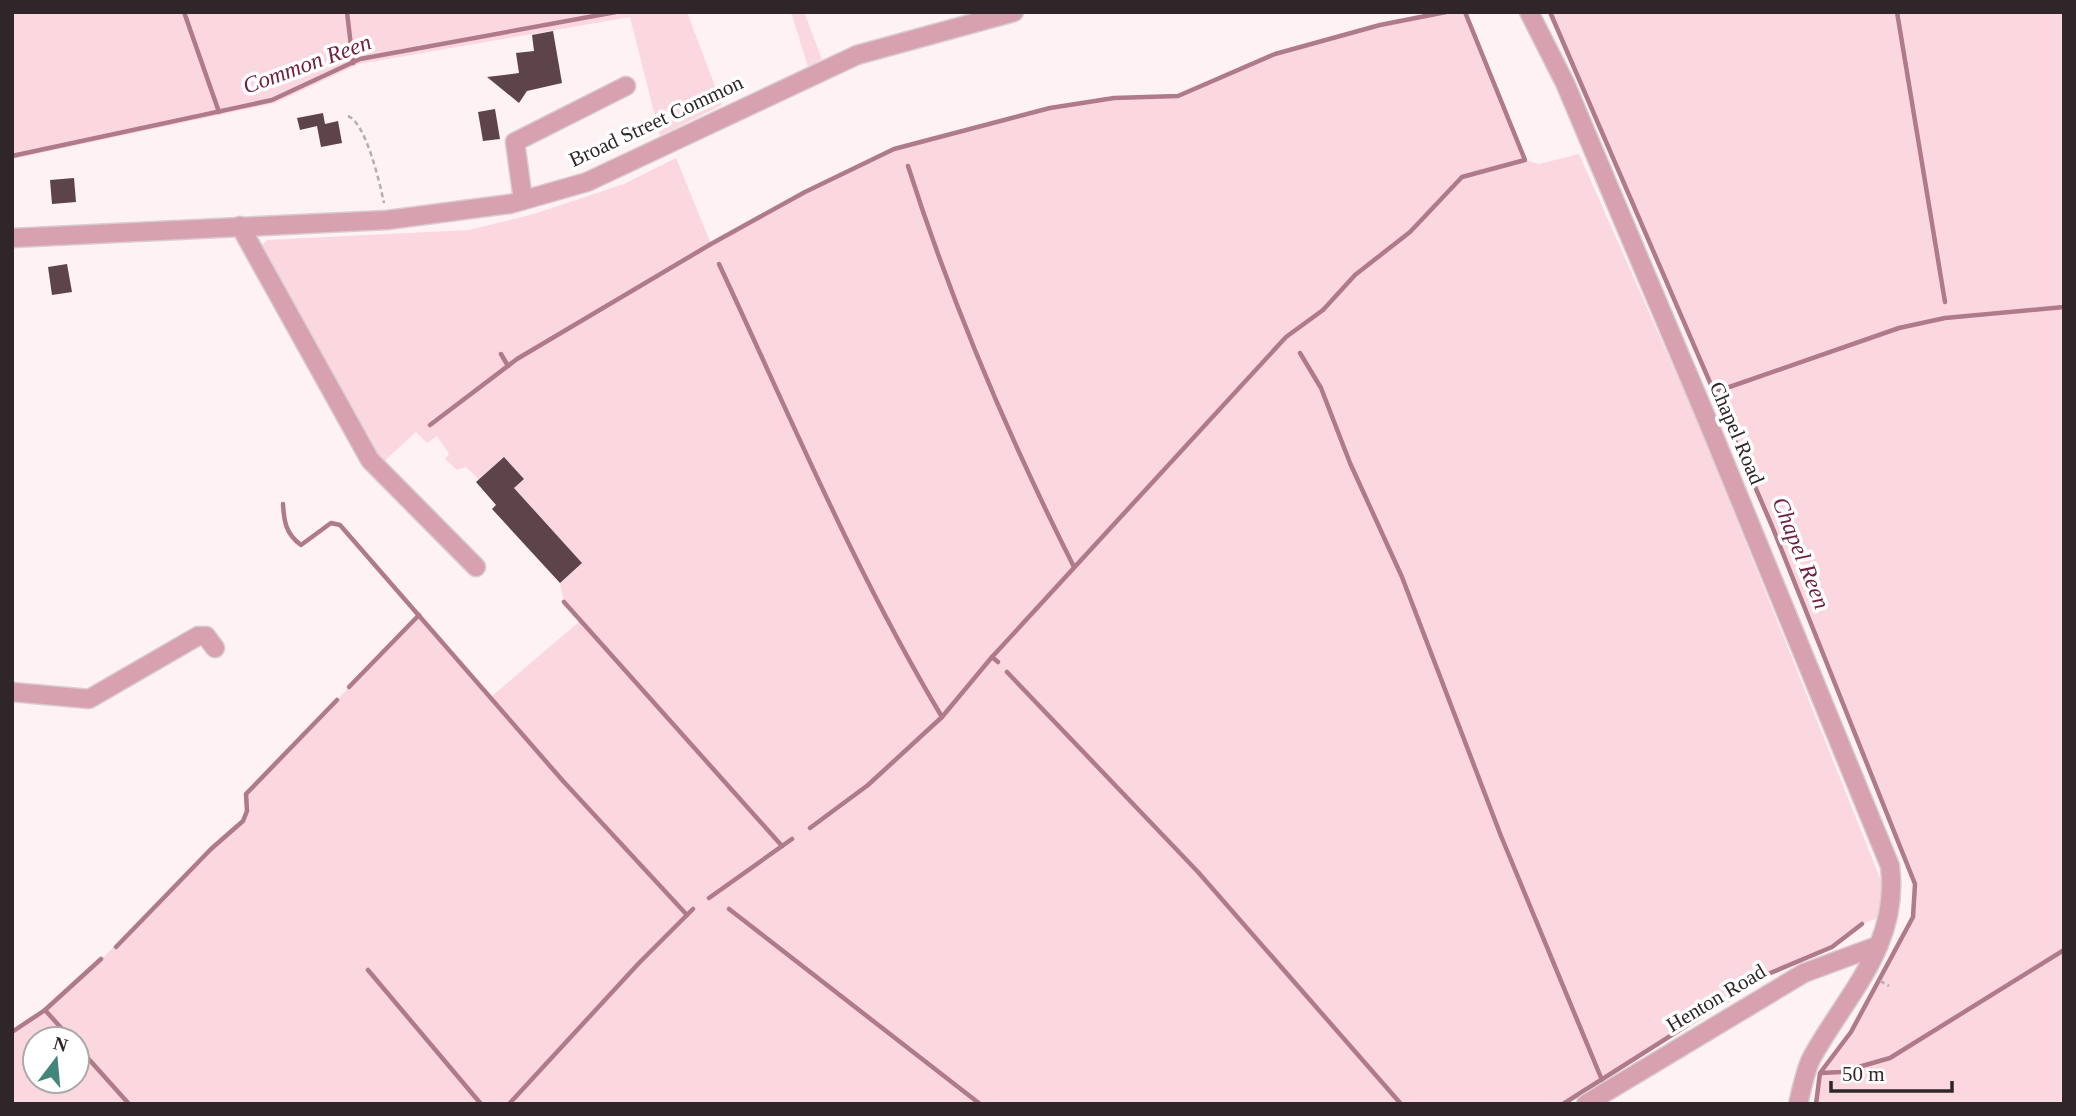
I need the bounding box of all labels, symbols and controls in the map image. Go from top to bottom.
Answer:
water label: Common Reen [239,29,375,99]
street label: Broad Street Common [565,70,747,172]
street label: Chapel Road [1705,378,1770,488]
water label: Chapel Reen [1767,494,1835,612]
street label: Henton Road [1662,959,1770,1037]
north arrow [21,1025,91,1095]
text: N [51,1032,70,1056]
scale bar [1831,1050,1952,1094]
text: 50 m [1842,1062,1885,1086]

